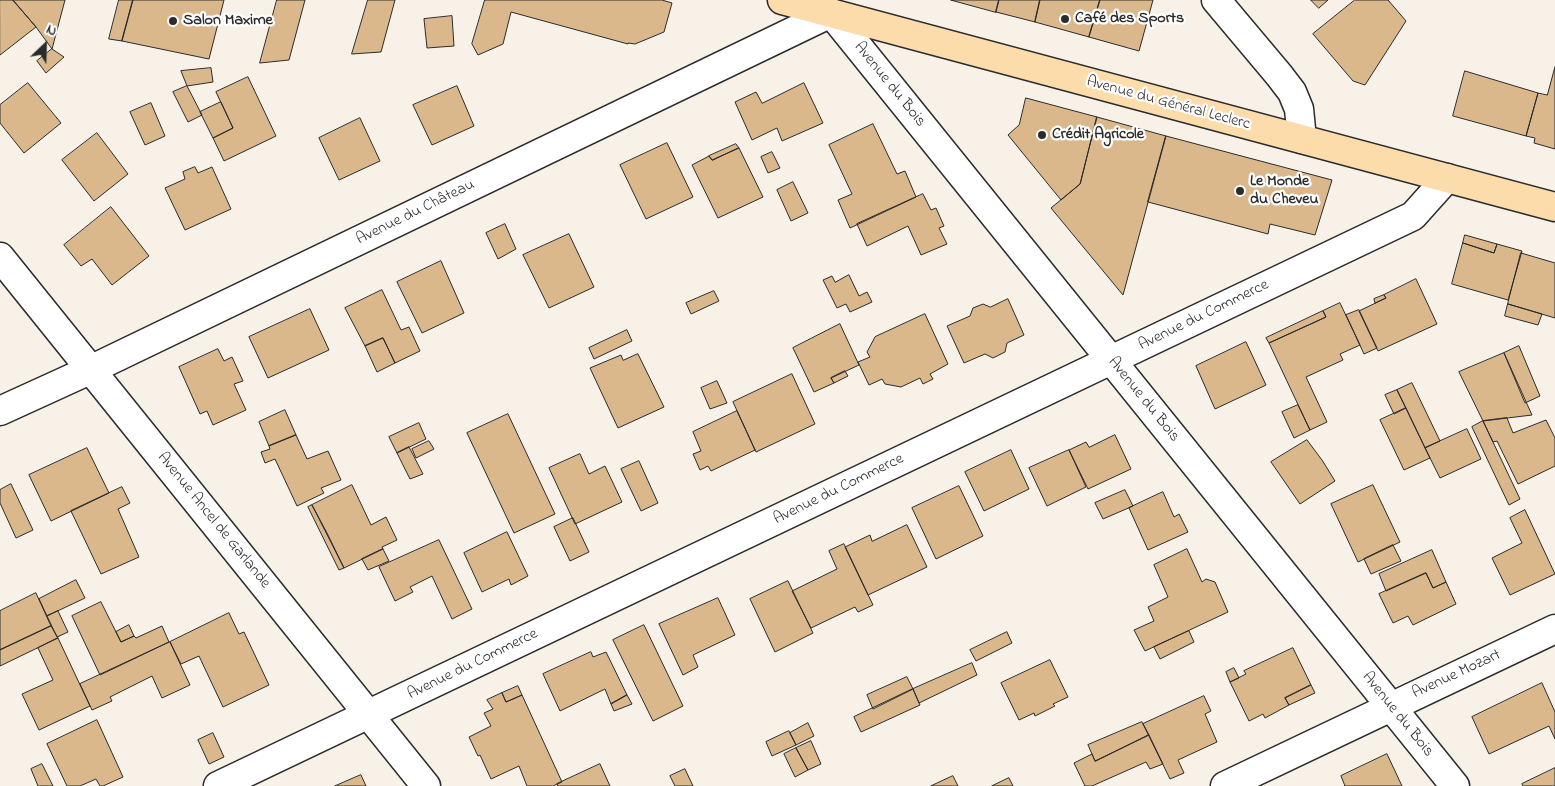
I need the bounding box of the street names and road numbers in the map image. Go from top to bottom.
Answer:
street label: Avenue du Bois [849,39,929,131]
street label: Avenue du Général Leclerc [1084,73,1252,135]
street label: Avenue du Château [354,176,478,250]
street label: Avenue du Commerce [1136,276,1272,356]
street label: Avenue du Bois [1103,354,1183,446]
street label: Avenue Ancel de Garlande [152,449,274,593]
street label: Avenue du Commerce [771,450,907,530]
street label: Avenue du Commerce [405,625,541,705]
street label: Avenue Mozart [1410,646,1504,704]
street label: Avenue du Bois [1357,669,1437,761]

